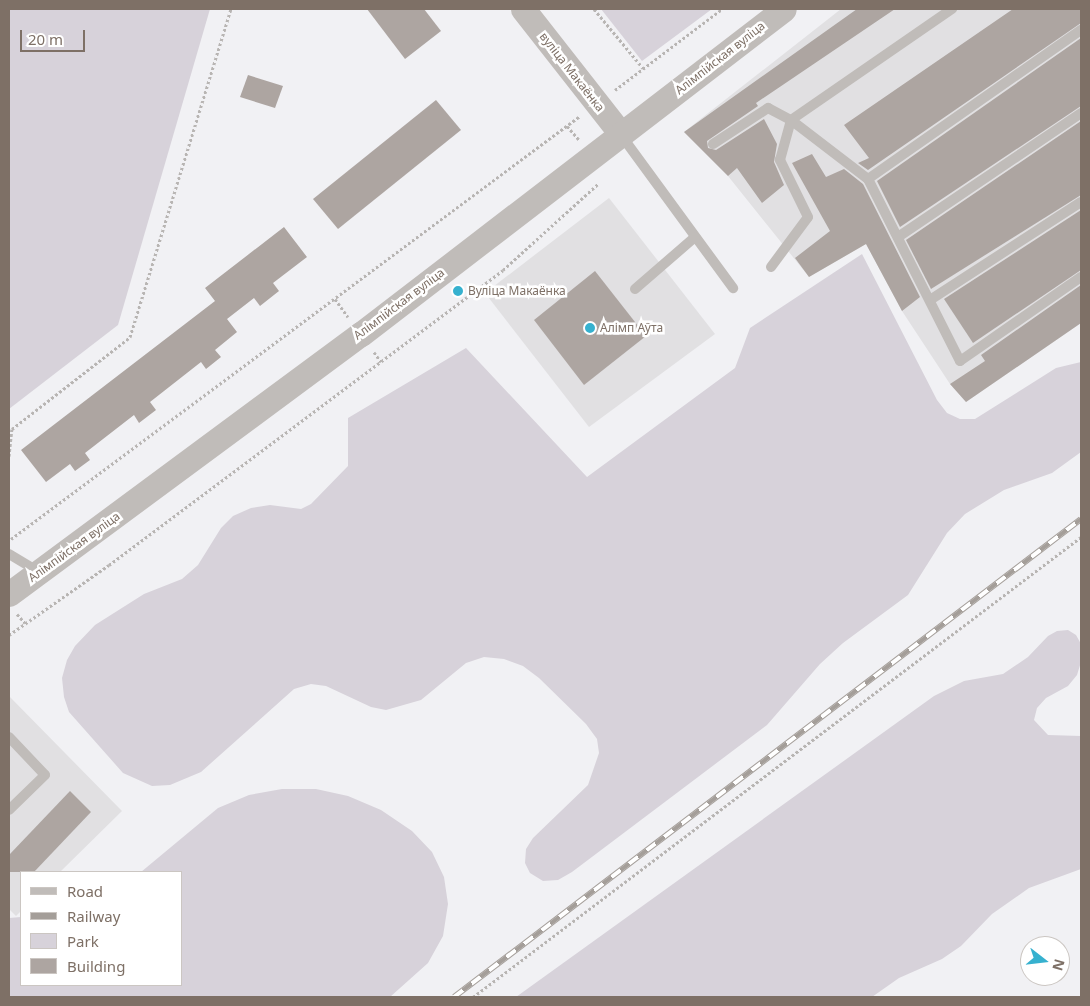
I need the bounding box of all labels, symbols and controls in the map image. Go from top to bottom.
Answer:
street label: Алімпійская вуліца [672,18,768,98]
scale bar [22,20,88,52]
text: 20 m [28,29,63,49]
street label: вуліца Макаёнка [537,30,607,114]
street label: Алімпійская вуліца [351,265,447,343]
place label: Вуліца Макаёнка [468,284,566,298]
marker: Вуліца Макаёнка [452,285,464,297]
place label: Алімп Аўта [600,321,663,335]
marker: Алімп Аўта [584,322,596,334]
street label: Алімпійская вуліца [25,509,123,585]
legend [20,871,182,986]
text: Road [67,881,103,901]
text: Railway [67,906,120,926]
text: Park [67,931,99,951]
north arrow [1020,936,1070,986]
text: Building [67,956,125,976]
text: N [1048,957,1070,973]

